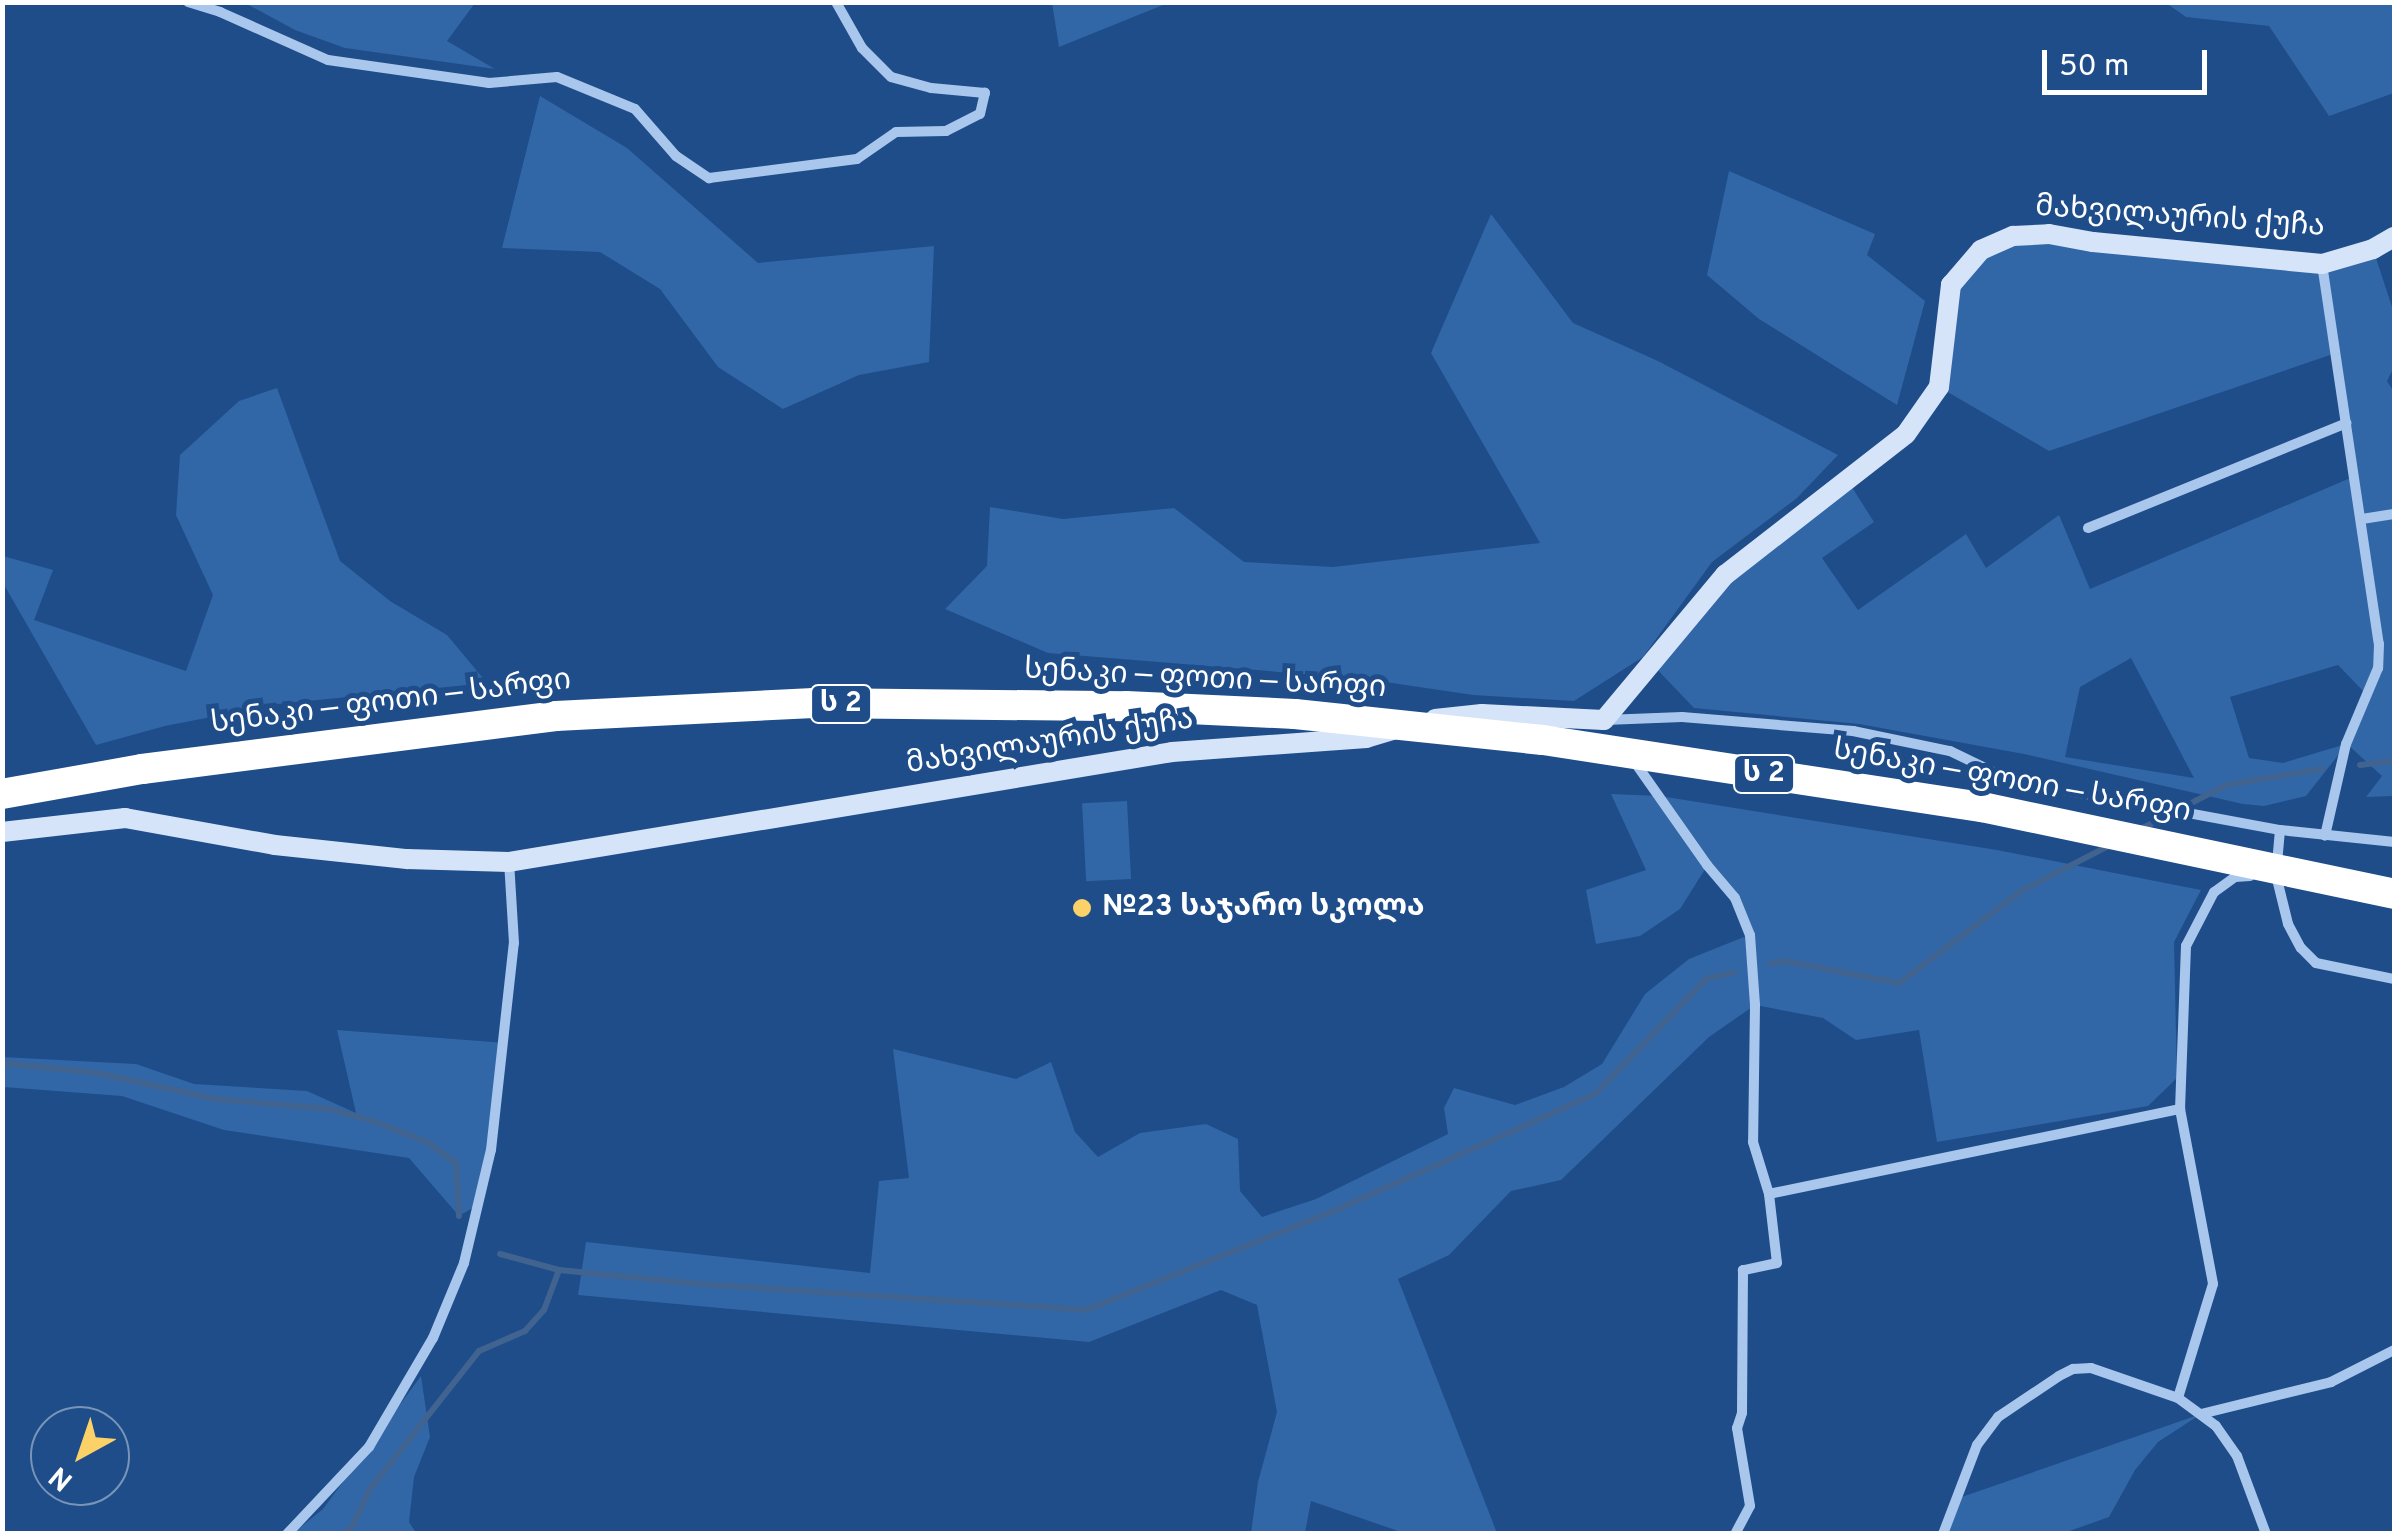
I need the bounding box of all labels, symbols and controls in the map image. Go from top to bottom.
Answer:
scale bar [2047,30,2212,92]
text: 50 m [2059,49,2129,86]
street label: მახვილაურის ქუჩა [2034,190,2326,246]
street label: სენაკი — ფოთი — სარფი [1023,653,1387,707]
street label: სენაკი — ფოთი — სარფი [209,663,573,743]
road number: ს 2 [808,681,874,727]
street label: მახვილაურის ქუჩა [904,703,1196,783]
street label: სენაკი — ფოთი — სარფი [1830,733,2194,831]
road number: ს 2 [1732,751,1796,797]
place label: №23 საჯარო სკოლა [1102,890,1425,926]
marker: №23 საჯარო სკოლა [1071,897,1093,919]
north arrow [30,1406,130,1506]
text: N [43,1457,81,1498]

